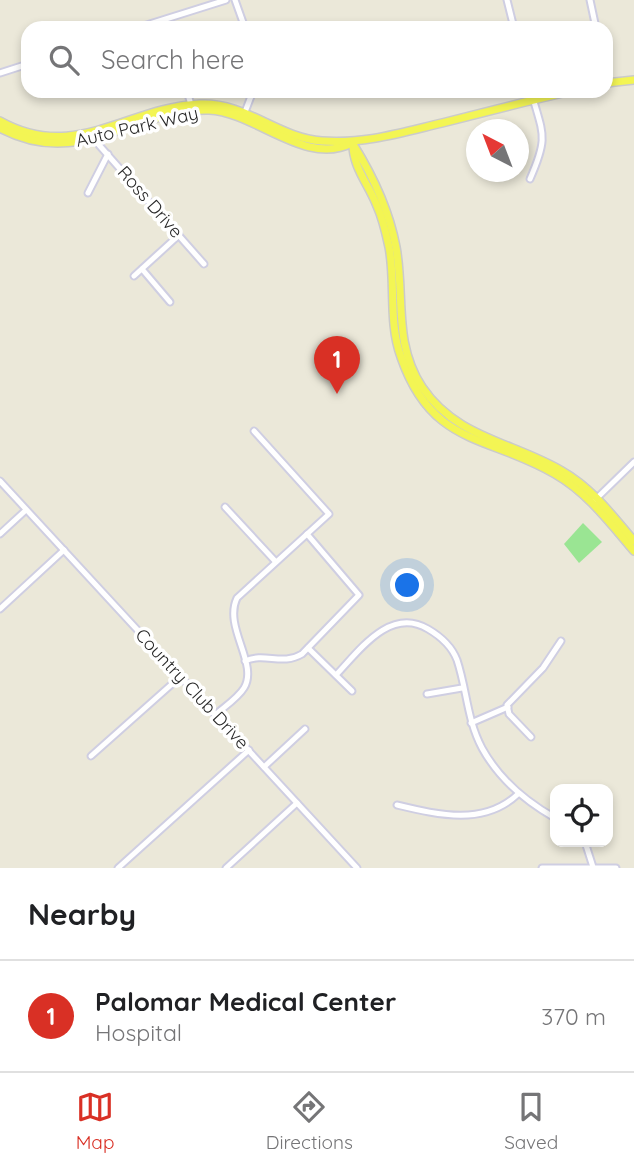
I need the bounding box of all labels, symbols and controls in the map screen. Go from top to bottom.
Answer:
search box [21,21,613,98]
icon: search [45,41,83,79]
text: Search here [101,43,245,76]
street label: Auto Park Way [73,101,200,152]
north arrow [466,119,529,182]
street label: Ross Drive [113,161,188,242]
pin: 1 [314,336,360,394]
your location [390,568,424,602]
street label: Country Club Drive [131,624,254,754]
map controls [550,784,613,847]
button: locate [550,784,613,847]
text: Nearby [28,895,136,933]
text: Palomar Medical Center [95,985,396,1018]
text: 1 [47,1002,55,1031]
text: 370 m [541,1002,606,1031]
text: Hospital [95,1018,182,1047]
tab: Map [76,1088,114,1154]
tab: Directions [266,1088,353,1154]
tab: Saved [504,1088,558,1154]

